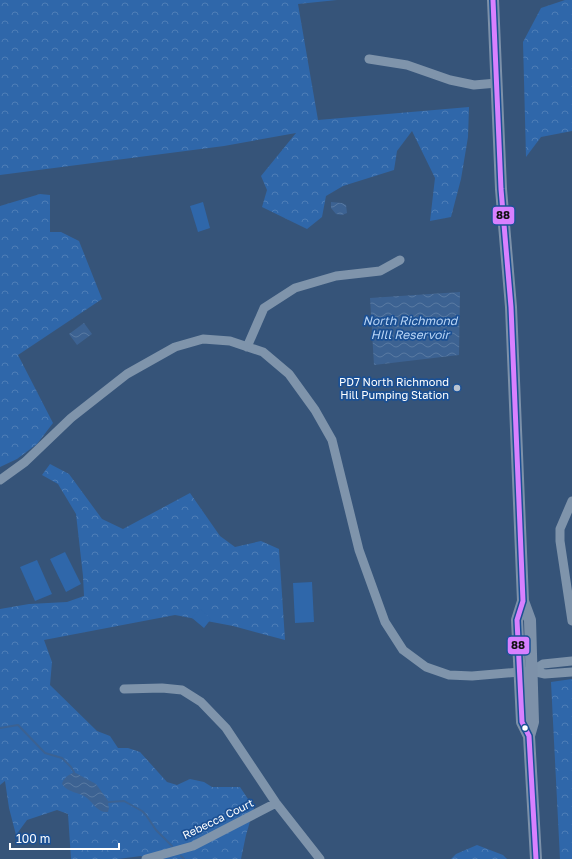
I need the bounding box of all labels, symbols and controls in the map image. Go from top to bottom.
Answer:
line badge: 88 [492,206,515,225]
text: 88 [496,208,510,221]
water label: North Richmond HIll Reservoir [363,313,459,342]
place label: PD7 North Richmond Hill Pumping Station [339,375,449,401]
marker: PD7 North Richmond Hill Pumping Station [452,383,462,393]
line badge: 88 [507,636,530,655]
text: 88 [511,638,525,651]
unlabelled marker [520,723,530,733]
street label: Rebecca Court [180,796,255,841]
scale bar [10,825,119,851]
text: 100 m [16,831,50,846]

